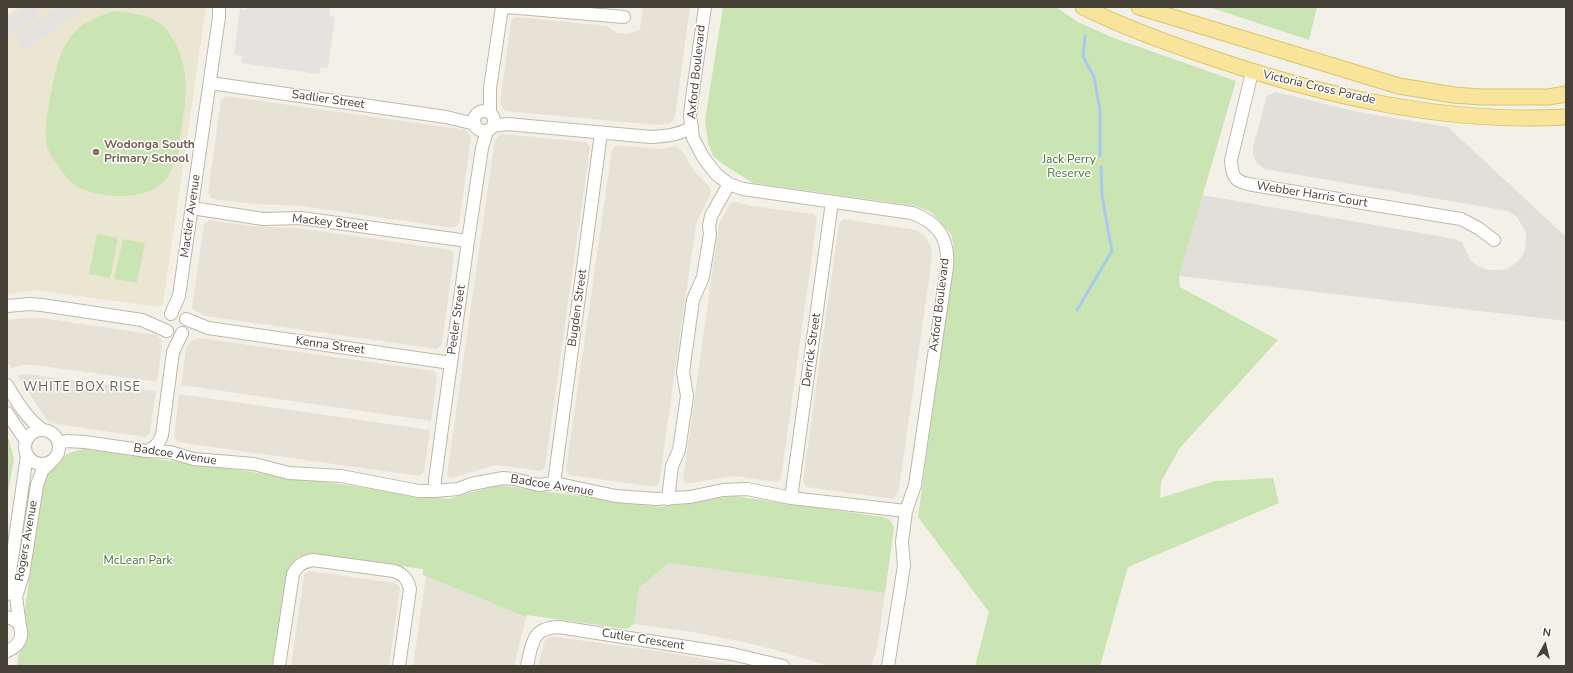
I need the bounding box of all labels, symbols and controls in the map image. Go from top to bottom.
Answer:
street label: Axford Boulevard [685,24,709,120]
street label: Victoria Cross Parade [1261,68,1377,108]
street label: Sadlier Street [291,88,365,112]
place label: Wodonga South Primary School [104,138,195,166]
marker: Wodonga South Primary School [91,147,101,157]
park label: Jack Perry Reserve [1042,153,1096,181]
street label: Mactier Avenue [178,174,204,258]
street label: Webber Harris Court [1255,179,1369,211]
street label: Mackey Street [291,212,369,234]
street label: Axford Boulevard [927,257,953,353]
street label: Bugden Street [565,268,591,348]
street label: Peeler Street [445,284,469,356]
street label: Derrick Street [800,312,824,388]
street label: Kenna Street [295,334,365,358]
district label: WHITE BOX RISE [23,380,141,396]
street label: Badcoe Avenue [132,441,218,469]
street label: Badcoe Avenue [509,472,595,500]
street label: Rogers Avenue [13,499,41,583]
park label: McLean Park [104,554,172,568]
north arrow [1525,625,1565,665]
text: N [1542,625,1552,641]
street label: Cutler Crescent [601,626,685,654]

